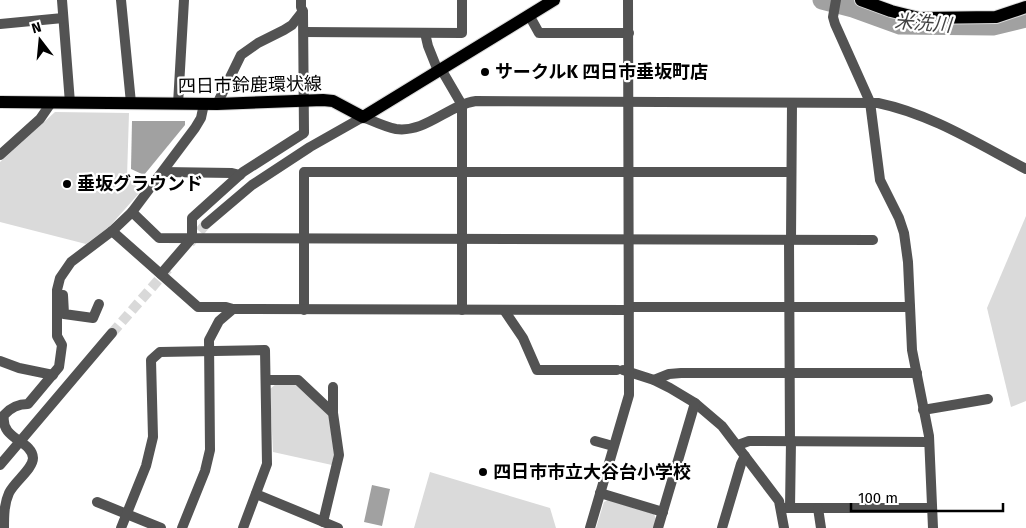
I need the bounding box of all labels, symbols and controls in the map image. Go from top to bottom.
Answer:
water label: 米洗川 [894,10,954,37]
north arrow [15,15,65,65]
text: N [30,19,43,37]
place label: サークルK 四日市垂坂町店 [495,61,708,83]
marker: サークルK 四日市垂坂町店 [479,66,491,78]
street label: 四日市鈴鹿環状線 [178,73,322,97]
place label: 垂坂グラウンド [77,173,203,195]
marker: 垂坂グラウンド [61,178,73,190]
place label: 四日市市立大谷台小学校 [493,461,691,483]
marker: 四日市市立大谷台小学校 [477,466,489,478]
scale bar [851,480,1004,512]
text: 100 m [858,489,898,507]

